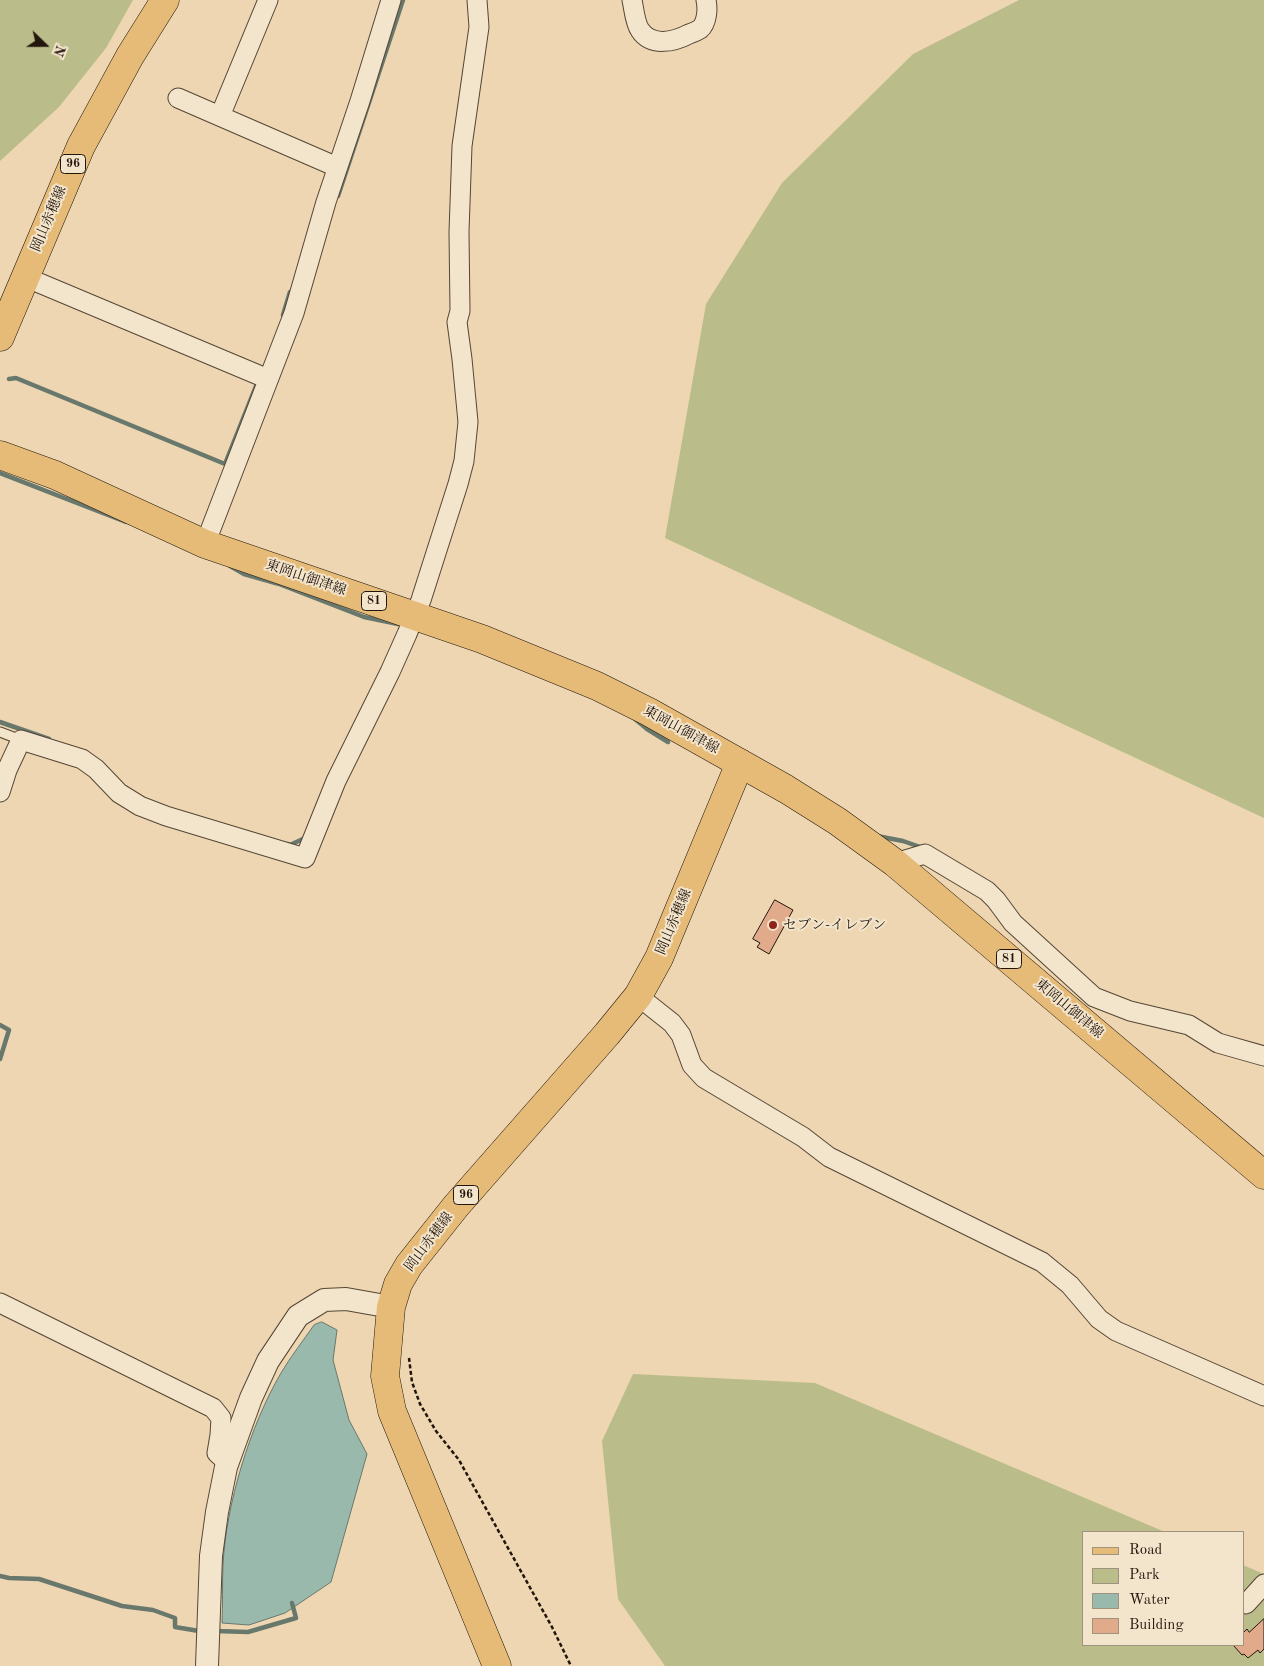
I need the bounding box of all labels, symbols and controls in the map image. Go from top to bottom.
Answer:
north arrow [20,20,70,70]
text: N [50,43,67,58]
road number: 96 [60,154,86,173]
street label: 岡山赤穂線 [28,184,70,254]
street label: 東岡山御津線 [264,556,348,600]
road number: 81 [362,592,386,610]
street label: 東岡山御津線 [640,702,722,758]
street label: 岡山赤穂線 [653,887,695,957]
place label: セブン-イレブン [783,917,886,933]
marker: セブン-イレブン [767,919,779,931]
road number: 81 [996,950,1022,969]
street label: 東岡山御津線 [1031,976,1107,1042]
road number: 96 [454,1186,478,1204]
street label: 岡山赤穂線 [401,1209,457,1275]
legend [1082,1531,1244,1646]
text: Road [1129,1543,1162,1558]
text: Park [1129,1568,1160,1583]
text: Water [1129,1593,1170,1608]
text: Building [1129,1618,1184,1633]

